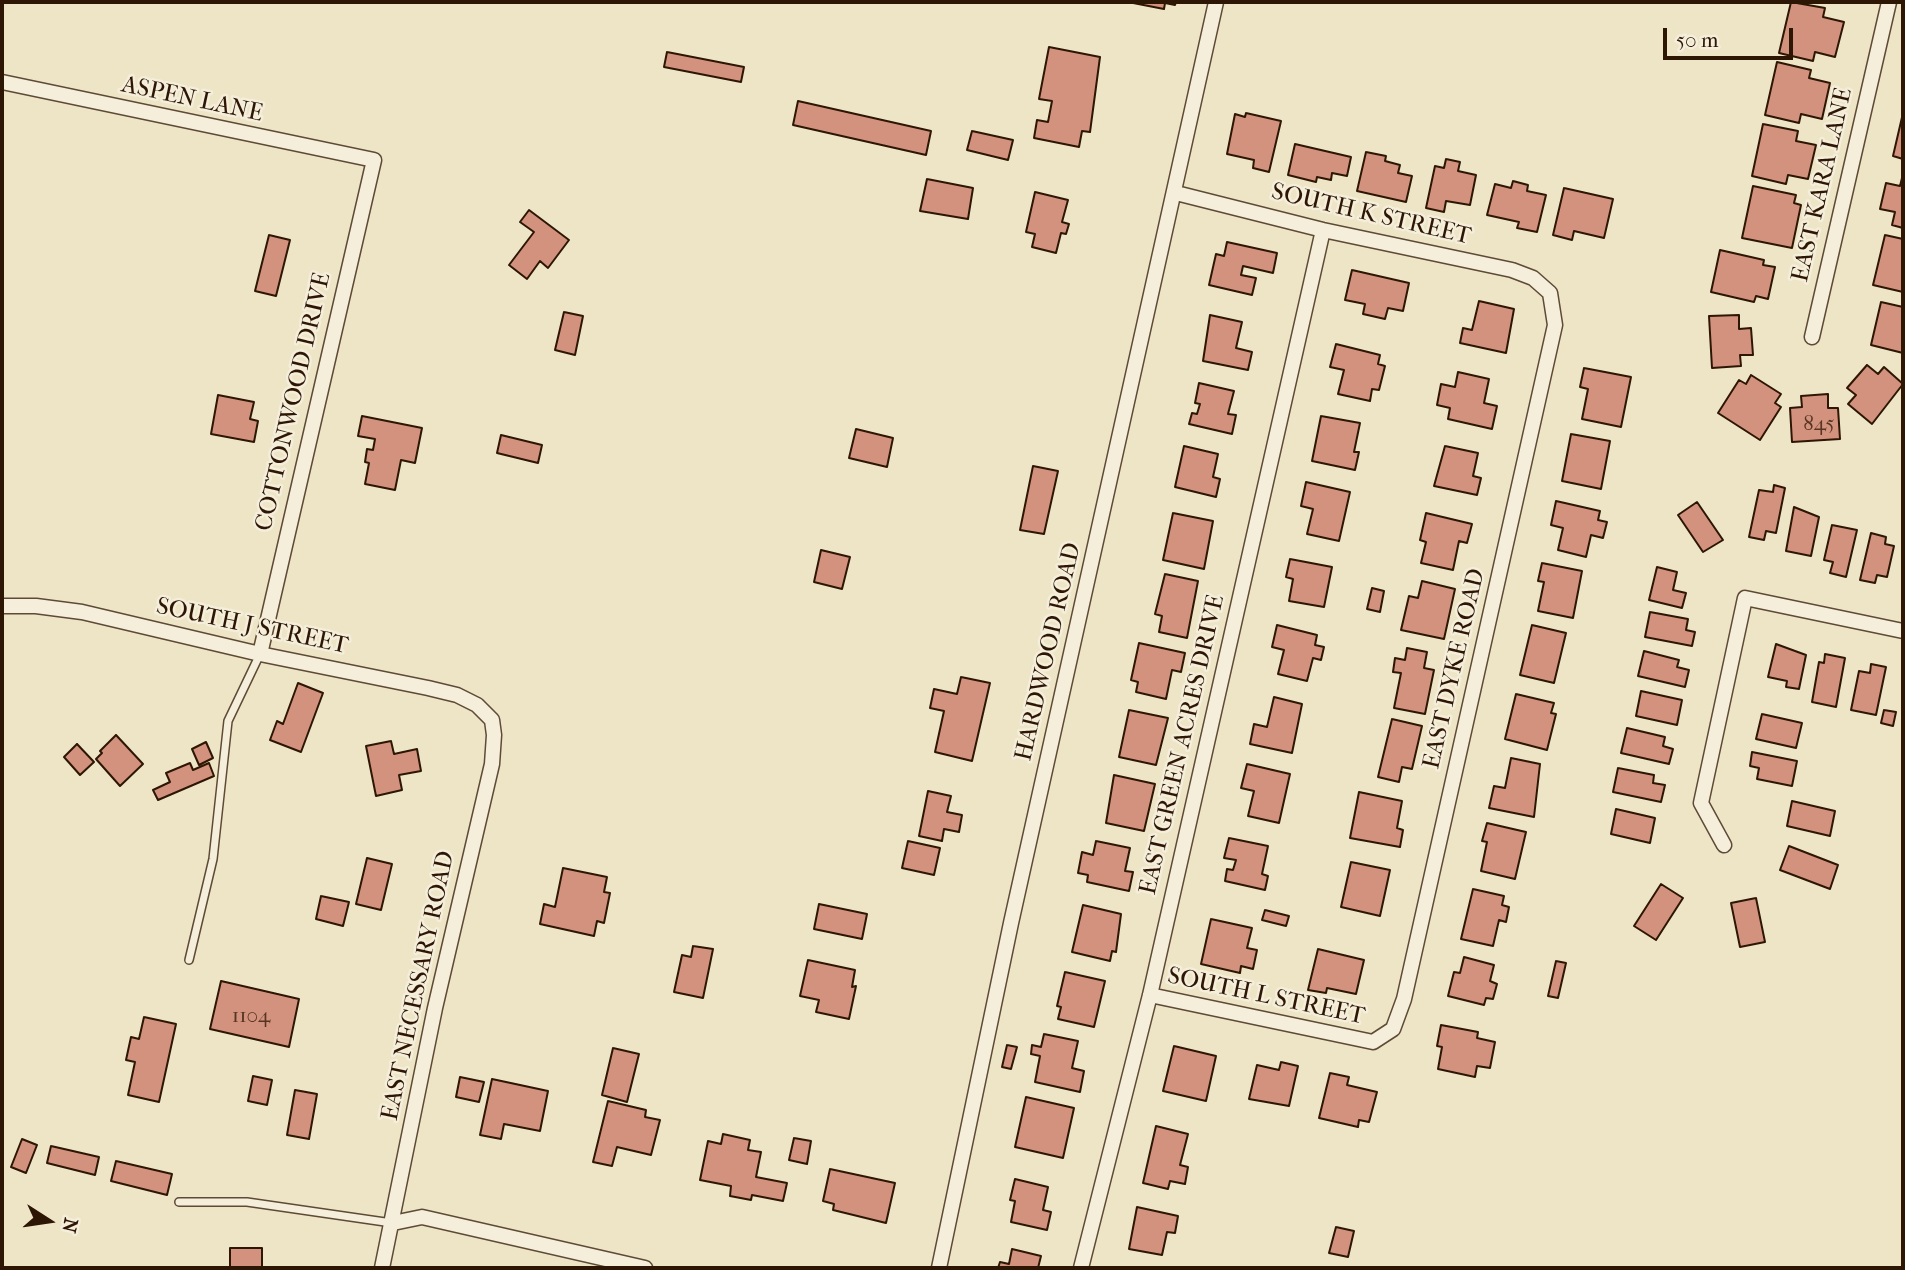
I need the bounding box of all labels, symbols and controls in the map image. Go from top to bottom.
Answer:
scale bar [1667,14,1797,58]
text: 50 m [1676,28,1719,52]
street label: ASPEN LANE [119,71,265,129]
street label: EAST KARA LANE [1787,85,1859,285]
street label: SOUTH K STREET [1268,178,1474,252]
street label: COTTONWOOD DRIVE [250,270,338,534]
house number: 845 [1803,412,1835,438]
street label: HARDWOOD ROAD [1010,540,1088,764]
street label: EAST DYKE ROAD [1418,566,1492,772]
street label: EAST GREEN ACRES DRIVE [1134,592,1232,898]
street label: SOUTH J STREET [153,593,351,661]
street label: EAST NECESSARY ROAD [376,849,462,1123]
street label: SOUTH L STREET [1165,962,1367,1032]
house number: 1104 [232,1004,270,1030]
north arrow [14,1186,84,1256]
text: N [57,1216,82,1235]

